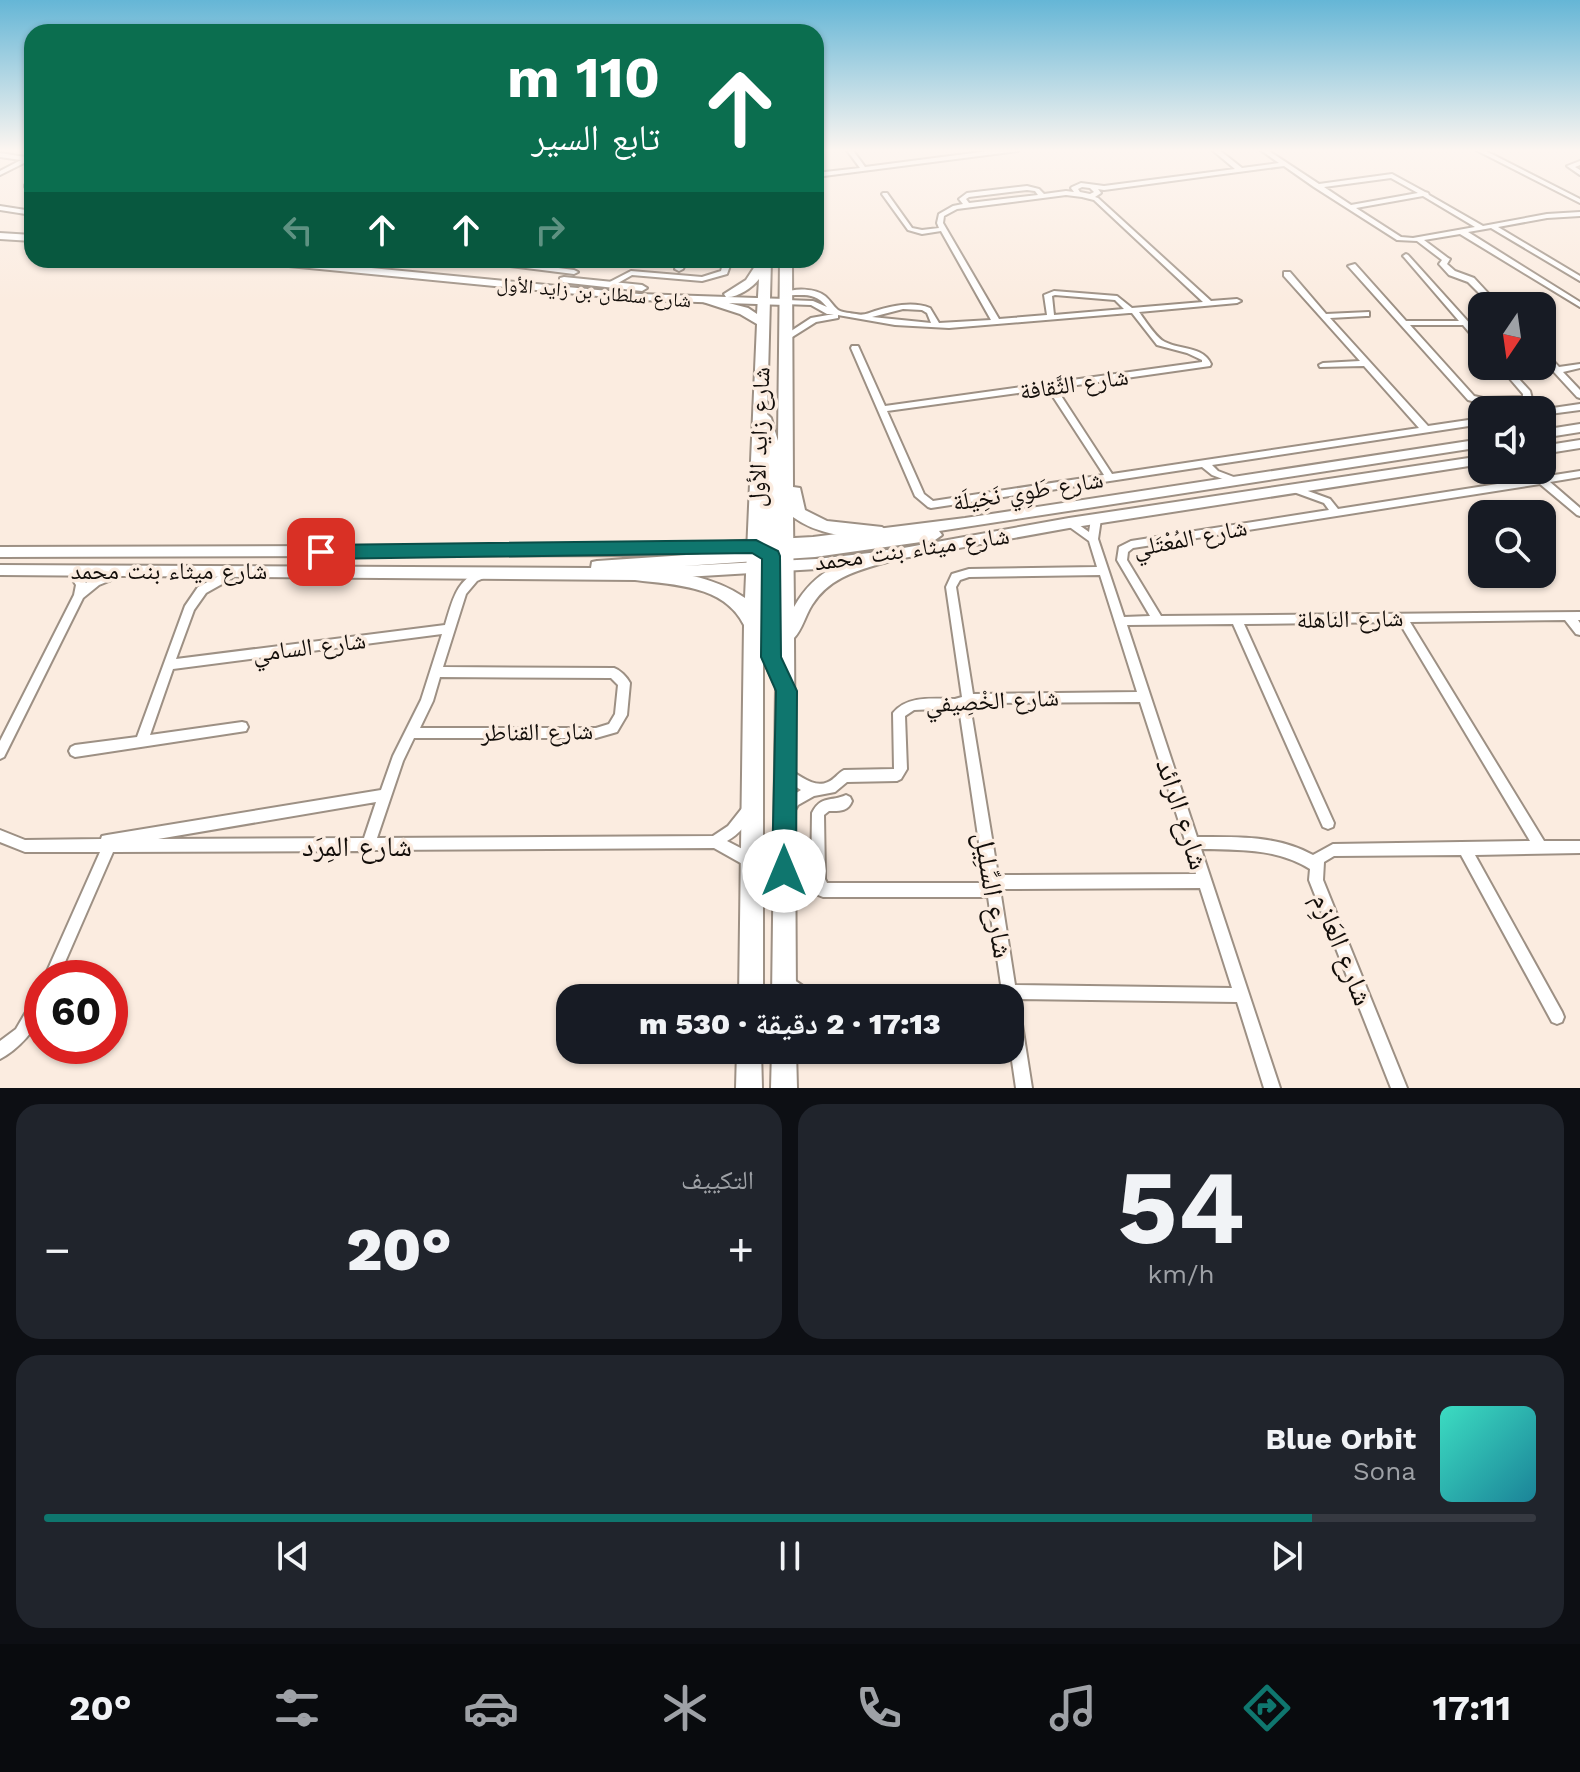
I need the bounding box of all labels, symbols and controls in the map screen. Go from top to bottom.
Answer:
text: 110 m [507,45,660,111]
icon: ahead [688,56,792,160]
text: تابع السير [532,117,660,159]
icon: left [276,208,320,252]
icon: ahead [360,208,404,252]
icon: ahead [444,208,488,252]
icon: right [528,208,572,252]
street label: شارع سلطان بن زايد الأول [496,272,692,313]
north arrow [1468,292,1556,380]
map controls [1468,292,1556,588]
street label: شارع الثَّقافة [1018,363,1130,406]
street label: شارع زايد الأول [743,366,776,508]
button: sound [1468,396,1556,484]
street label: شارع طَوِي نَخِيلَة [951,465,1106,522]
button: search [1468,500,1556,588]
street label: شارع المُعْتَلي [1131,513,1250,568]
pin [287,518,355,586]
street label: شارع ميثاء بنت محمد [813,521,1011,578]
icon: arrive [299,530,343,574]
street label: شارع ميثاء بنت محمد [71,557,267,586]
street label: شارع الناهلة [1296,604,1404,635]
street label: شارع السامي [251,626,368,673]
street label: شارع الخْصِيفي [925,684,1060,724]
street label: شارع القناطر [480,717,594,748]
street label: شارع الرائد [1148,755,1216,874]
position arrow [742,829,826,913]
street label: شارع المِرَد [302,830,412,864]
street label: شارع السِّلِيل [966,830,1020,961]
street label: شارع العَازِم [1301,888,1380,1012]
speed limit sign: 60 [24,960,128,1064]
text: 17:13 · 2 دقيقة · 530 m [639,1006,941,1041]
text: 54 [1117,1146,1245,1268]
text: التكييف [681,1165,754,1195]
text: 20° [346,1214,452,1285]
text: − [44,1224,71,1276]
text: + [727,1224,754,1276]
text: km/h [1148,1259,1215,1289]
text: Blue Orbit [1266,1421,1416,1456]
text: Sona [1353,1456,1416,1486]
icon: previous [271,1534,315,1578]
icon: pause [768,1534,812,1578]
icon: next [1265,1534,1309,1578]
icon: filters [269,1680,325,1736]
icon: car [463,1680,519,1736]
icon: climate [657,1680,713,1736]
icon: phone [851,1680,907,1736]
icon: music [1045,1680,1101,1736]
icon: directions [1239,1680,1295,1736]
text: 20° [69,1687,132,1729]
text: 17:11 [1432,1687,1511,1729]

